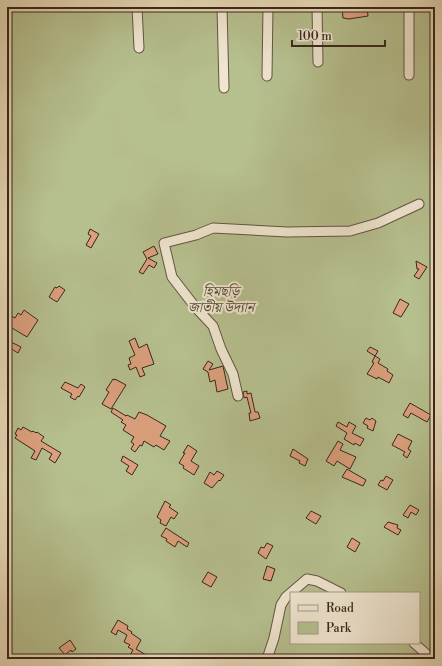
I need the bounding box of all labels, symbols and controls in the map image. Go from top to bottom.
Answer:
scale bar [292,22,385,48]
text: 100 m [298,29,332,44]
park label: হিমছড়ি জাতীয় উদ্যান [188,283,257,317]
legend [290,592,420,644]
text: Road [326,601,354,616]
text: Park [326,621,352,636]

